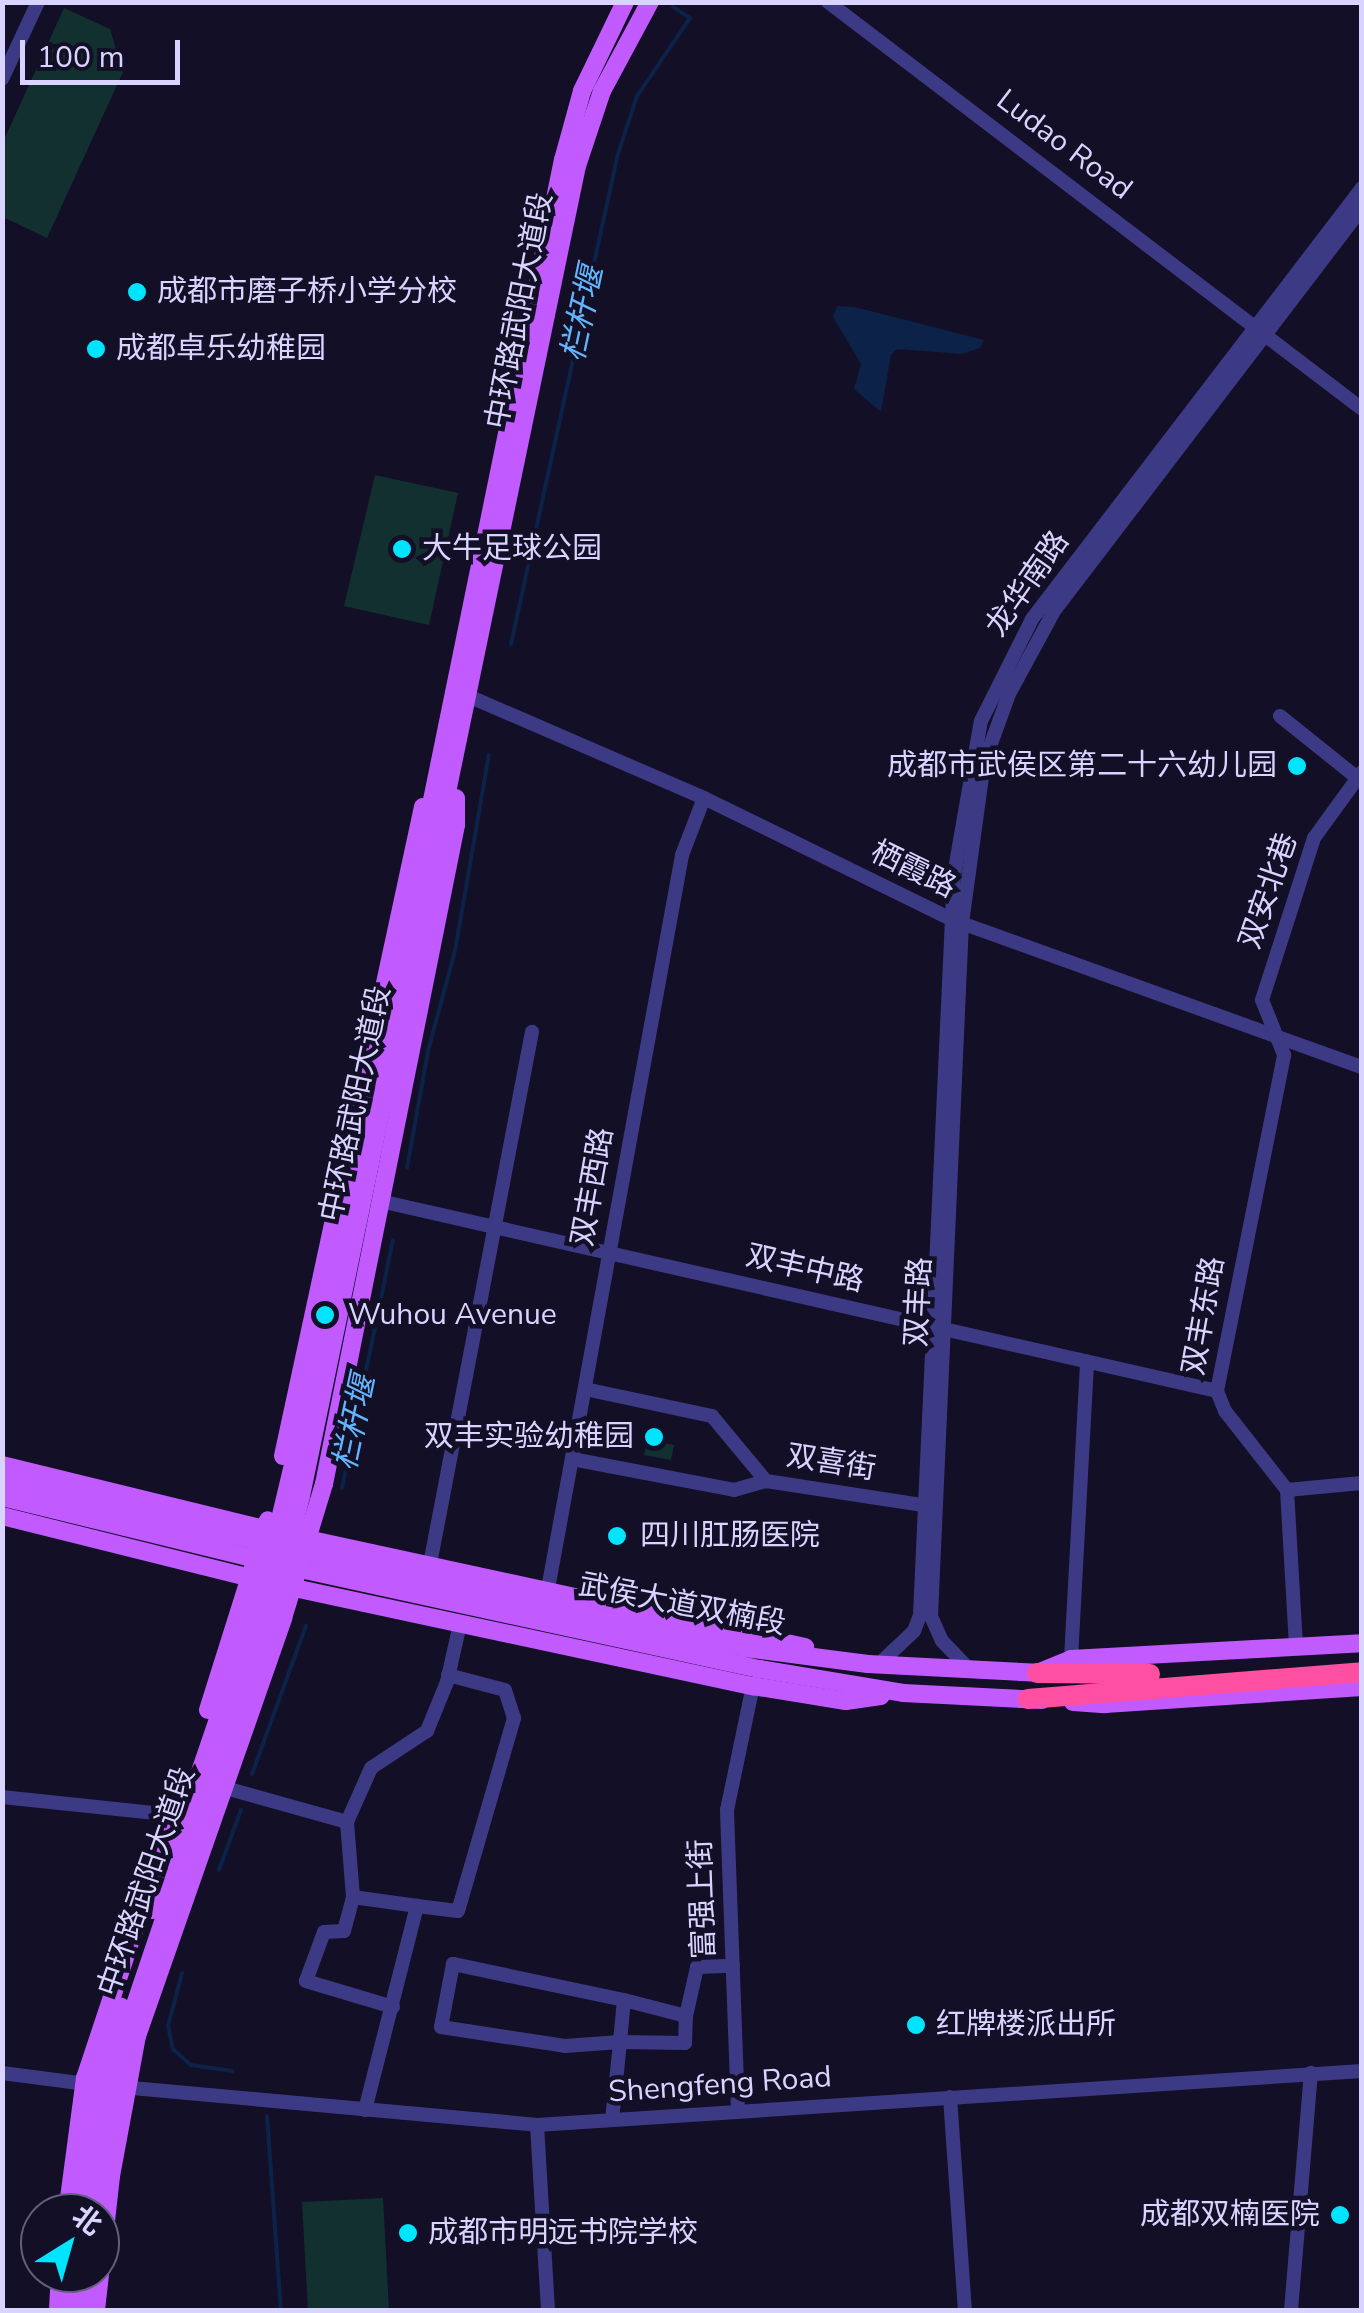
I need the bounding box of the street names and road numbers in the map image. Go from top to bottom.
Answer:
street label: Ludao Road [989,82,1139,208]
street label: 中环路武阳大道段 [479,190,561,432]
street label: 龙华南路 [979,525,1077,643]
street label: 双安北巷 [1232,828,1306,954]
street label: 栖霞路 [865,834,961,906]
street label: 中环路武阳大道段 [313,983,399,1225]
street label: 双丰西路 [565,1125,621,1249]
street label: 双丰中路 [742,1238,868,1300]
street label: 双丰东路 [1176,1254,1232,1378]
street label: 双丰路 [899,1256,939,1348]
street label: 双喜街 [784,1438,878,1488]
street label: 武侯大道双楠段 [575,1567,789,1643]
street label: 中环路武阳大道段 [91,1763,203,2001]
street label: 富强上街 [683,1838,723,1960]
street label: Shengfeng Road [607,2059,833,2111]

